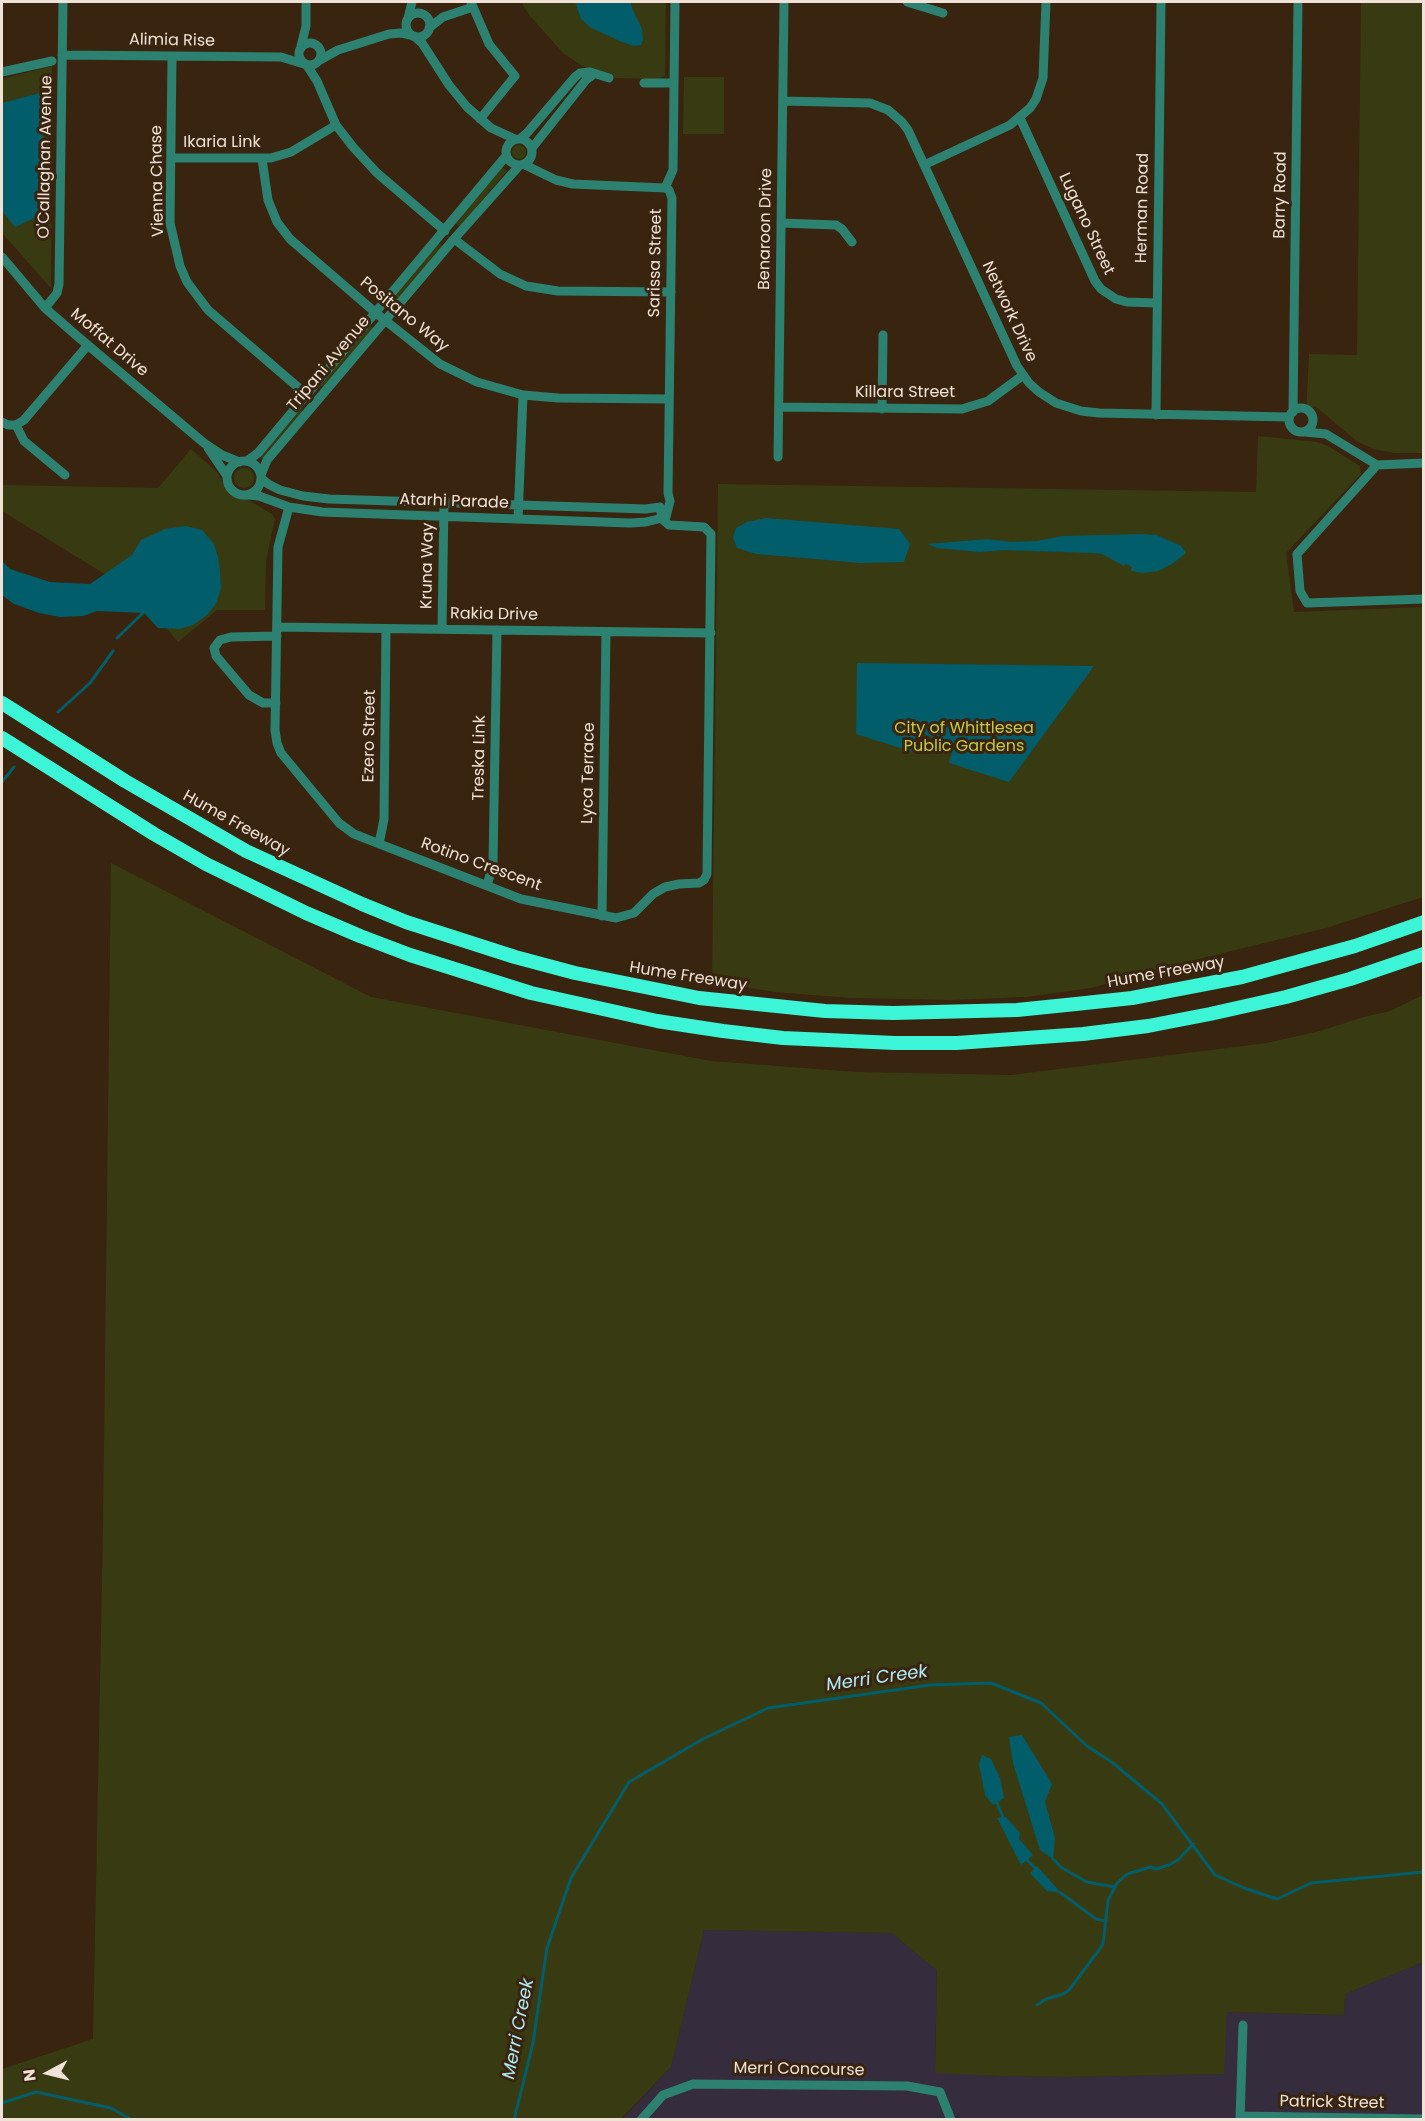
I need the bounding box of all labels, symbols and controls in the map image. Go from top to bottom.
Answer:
street label: Alimia Rise [129,31,215,51]
street label: O'Callaghan Avenue [35,75,57,239]
street label: Vienna Chase [147,125,169,237]
street label: Ikaria Link [183,133,261,153]
street label: Barry Road [1271,151,1291,239]
street label: Herman Road [1132,153,1154,263]
street label: Benaroon Drive [755,168,777,290]
street label: Lugano Street [1054,170,1118,278]
street label: Sarissa Street [645,208,667,318]
street label: Network Drive [977,259,1041,365]
street label: Positano Way [356,273,452,357]
street label: Moffat Drive [66,305,152,381]
street label: Tripani Avenue [283,312,375,416]
street label: Killara Street [855,383,955,403]
street label: Atarhi Parade [399,490,509,514]
street label: Kruna Way [418,523,438,609]
street label: Rakia Drive [450,605,538,625]
street label: Ezero Street [360,689,380,783]
street label: Treska Link [470,715,490,801]
park label: City of Whittlesea Public Gardens [894,719,1034,757]
street label: Lyca Terrace [579,722,599,824]
street label: Hume Freeway [179,787,293,861]
street label: Rotino Crescent [418,834,544,896]
street label: Hume Freeway [1106,953,1226,993]
street label: Hume Freeway [628,958,748,996]
water label: Merri Creek [825,1661,929,1697]
water label: Merri Creek [499,1977,539,2081]
north arrow [18,2043,78,2103]
street label: Merri Concourse [733,2059,865,2081]
text: N [17,2068,42,2083]
street label: Patrick Street [1279,2092,1385,2114]

